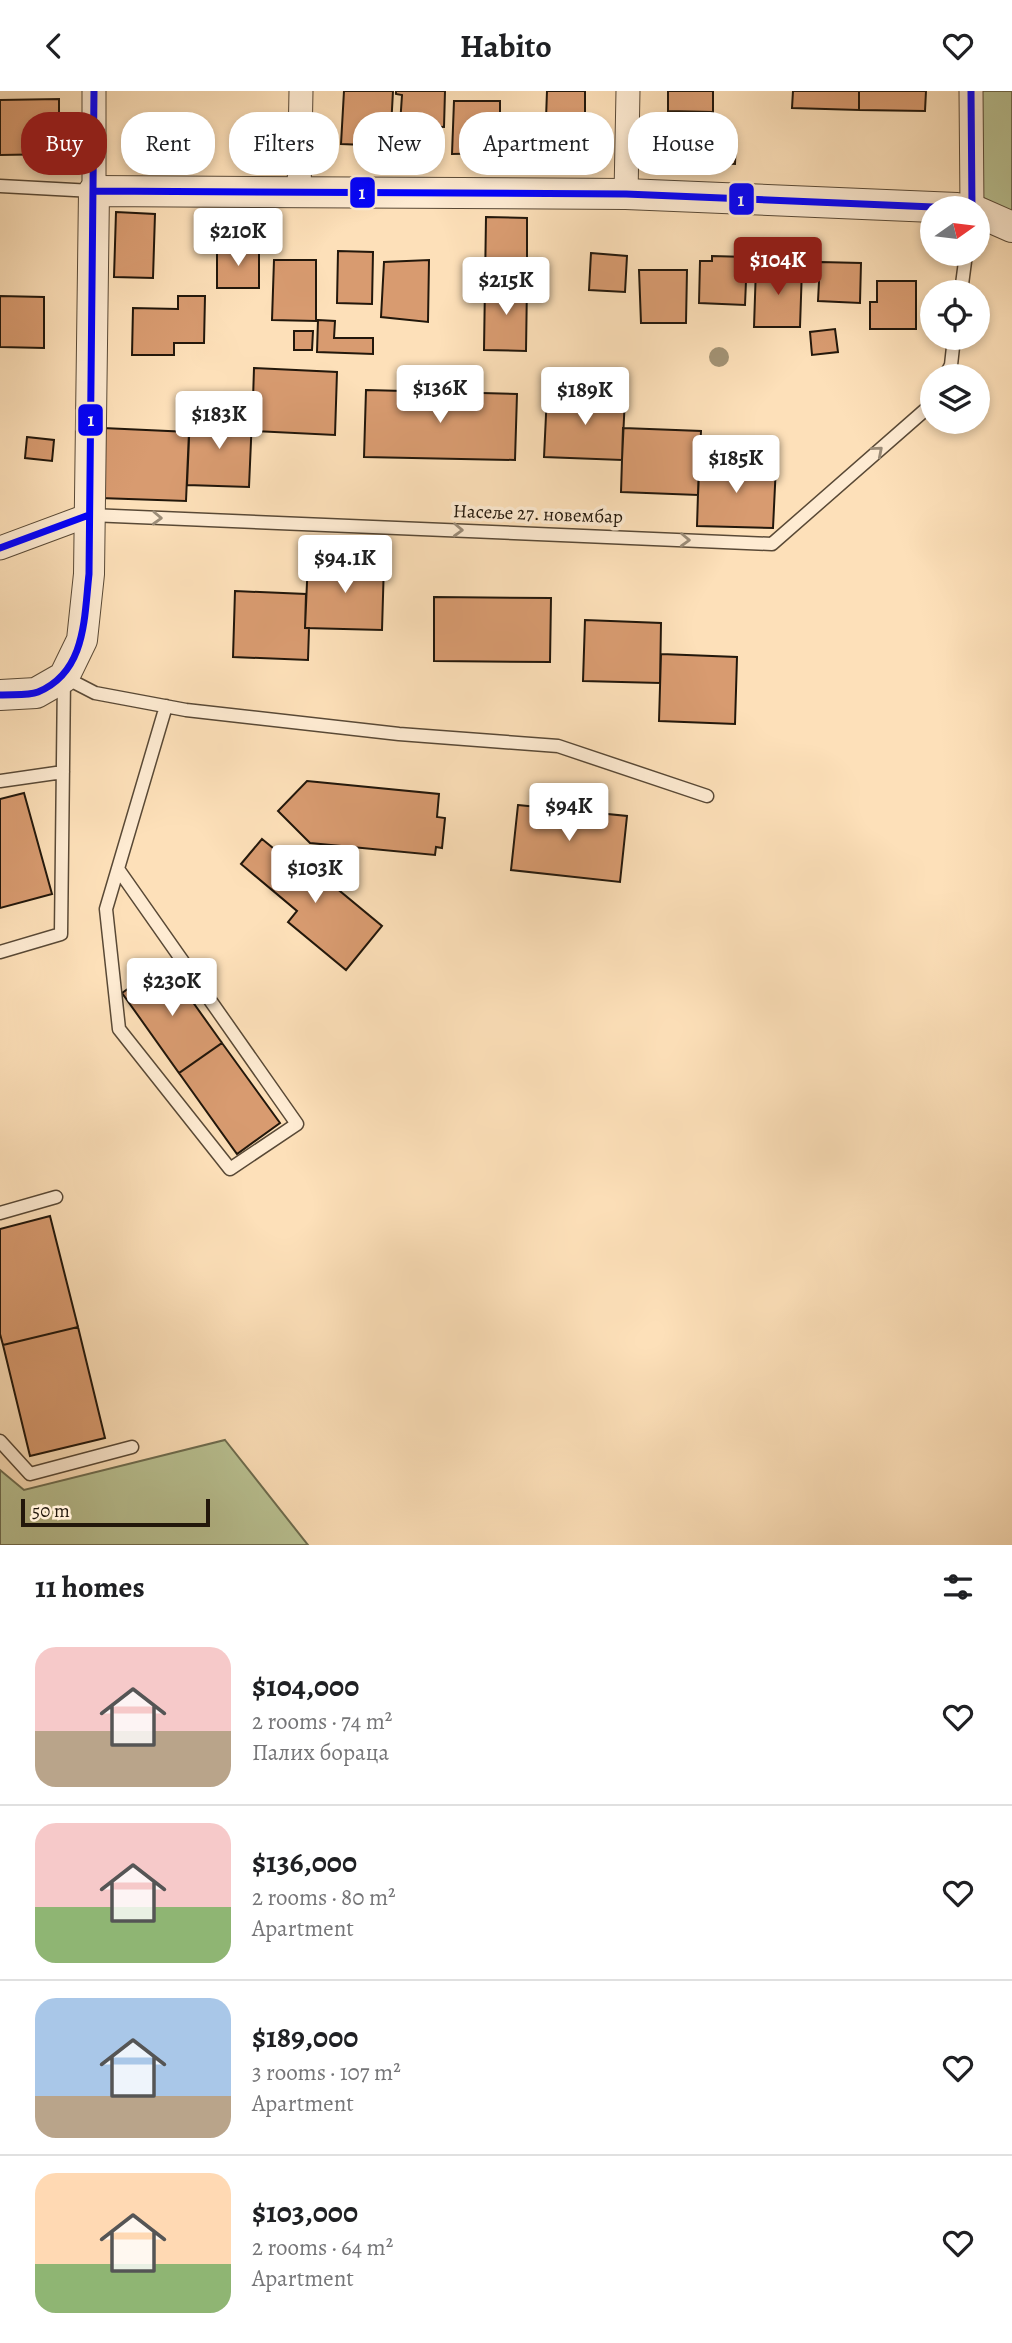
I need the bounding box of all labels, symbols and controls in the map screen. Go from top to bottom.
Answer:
text: Habito [460,24,552,68]
icon: back [35,27,73,65]
icon: heart [939,27,977,65]
chip: Buy [21,112,107,175]
chip: Rent [121,112,215,175]
chip: Filters [229,112,339,175]
chip: New [353,112,445,175]
chip: Apartment [459,112,614,175]
chip: House [628,112,738,175]
line badge: 1 [349,176,376,209]
text: 1 [359,180,366,206]
line badge: 1 [728,182,755,216]
text: 1 [738,187,745,213]
north arrow [920,196,990,266]
map controls [920,196,990,434]
pin: $210K [189,209,287,268]
text: $210K [210,215,266,246]
pin: $104K [729,237,827,297]
text: $104K [750,244,806,275]
pin: $215K [457,257,555,317]
text: $215K [479,264,534,295]
button: locate [920,280,990,350]
button: layers [920,364,990,434]
pin: $136K [391,365,489,425]
pin: $189K [536,367,634,427]
text: $136K [413,372,467,403]
text: $189K [557,374,613,405]
pin: $183K [170,391,268,451]
text: $183K [192,398,247,429]
line badge: 1 [77,403,104,437]
text: 1 [88,407,95,433]
pin: $185K [687,435,785,495]
text: $185K [709,442,763,473]
one-way arrow [870,447,883,459]
street label: Насеље 27. новембар [453,498,623,530]
one-way arrow [152,510,163,525]
one-way arrow [453,523,464,538]
one-way arrow [680,532,691,547]
pin: $94.1K [288,535,402,595]
text: $94.1K [314,542,376,573]
pin: $94K [528,783,610,843]
text: $94K [545,790,593,821]
pin: $103K [266,845,364,905]
text: $103K [287,852,343,883]
pin: $230K [123,958,221,1018]
text: $230K [143,965,201,996]
scale bar [21,1496,210,1528]
text: 50 m [32,1498,70,1524]
text: 11 homes [35,1567,145,1607]
icon: filters [939,1568,977,1606]
text: $104,000 [252,1666,359,1706]
icon: home [91,1675,175,1759]
icon: heart [939,1698,977,1736]
text: 2 rooms · 74 m² [252,1706,392,1737]
text: Палих бораца [252,1737,389,1768]
text: $136,000 [252,1842,357,1882]
icon: home [91,1851,175,1935]
icon: heart [939,1874,977,1912]
text: 2 rooms · 80 m² [252,1882,396,1913]
text: Apartment [252,1913,354,1944]
text: $189,000 [252,2017,358,2057]
icon: home [91,2026,175,2110]
icon: heart [939,2049,977,2087]
text: 3 rooms · 107 m² [252,2057,401,2088]
text: Apartment [252,2088,354,2119]
text: $103,000 [252,2192,358,2232]
icon: home [91,2201,175,2285]
icon: heart [939,2224,977,2262]
text: 2 rooms · 64 m² [252,2232,393,2263]
text: Apartment [252,2263,354,2294]

